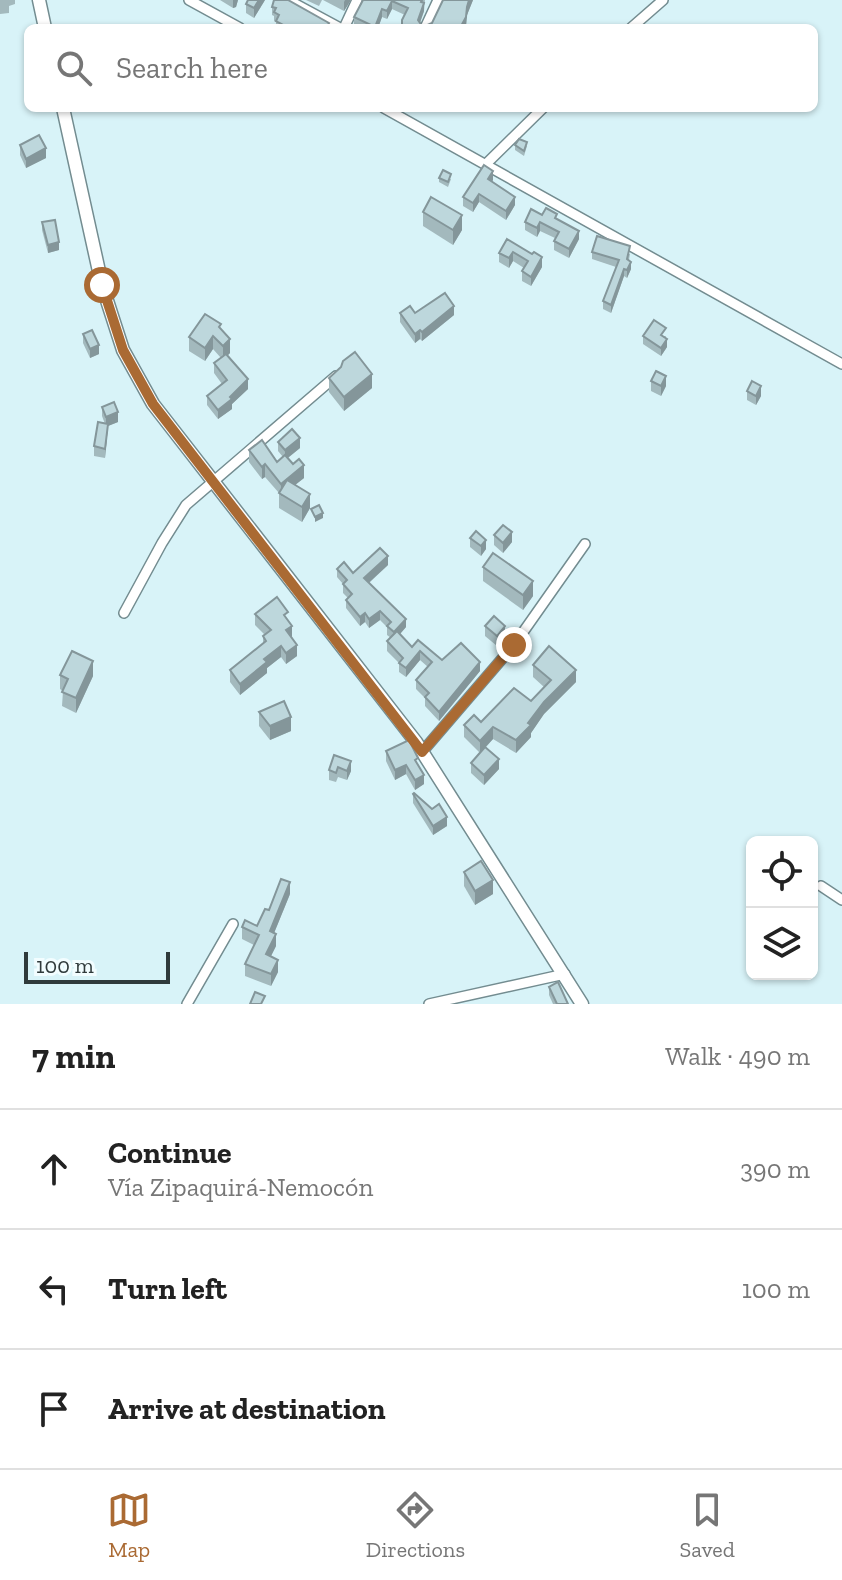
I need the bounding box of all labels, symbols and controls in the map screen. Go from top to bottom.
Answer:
search box [24,24,818,112]
icon: search [52,46,96,90]
text: Search here [116,50,268,86]
route start [84,267,120,303]
route end [496,627,532,663]
map controls [746,836,818,980]
button: locate [746,836,818,908]
button: layers [746,908,818,980]
scale bar [24,948,170,984]
text: 100 m [36,952,94,979]
text: 7 min [32,1036,115,1077]
text: Walk · 490 m [665,1040,810,1072]
text: Continue [108,1135,232,1171]
icon: ahead [32,1147,76,1191]
text: 390 m [740,1153,810,1185]
text: Vía Zipaquirá-Nemocón [108,1171,373,1203]
icon: left [32,1267,76,1311]
text: Turn left [108,1271,227,1307]
text: 100 m [742,1273,810,1305]
icon: arrive [32,1387,76,1431]
text: Arrive at destination [108,1391,385,1427]
tab: Map [107,1488,151,1563]
tab: Directions [366,1488,465,1563]
tab: Saved [680,1488,735,1563]

